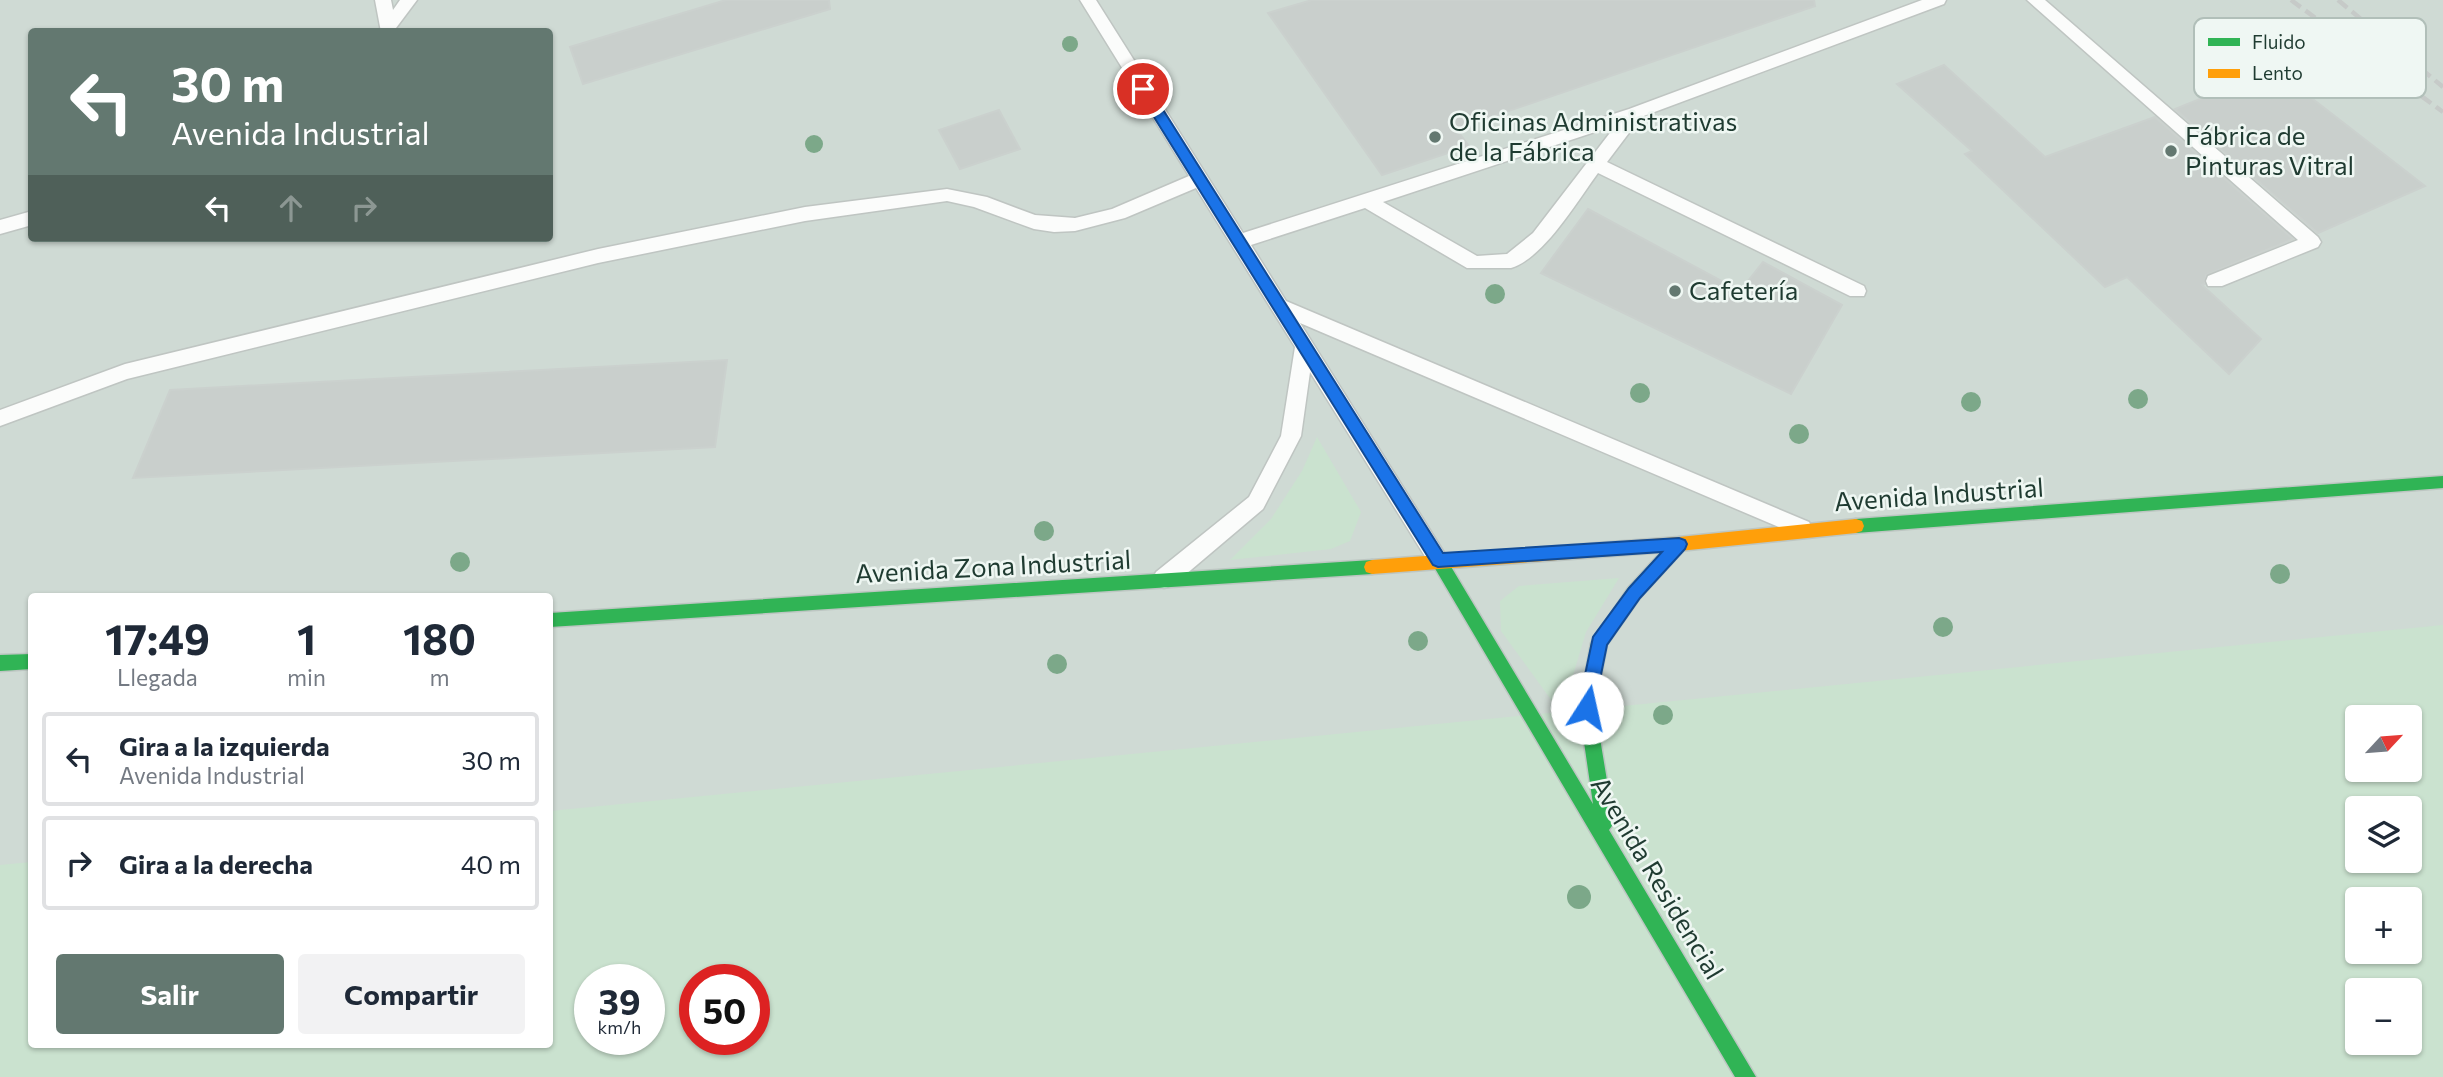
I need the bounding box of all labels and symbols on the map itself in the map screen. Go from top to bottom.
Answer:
legend [2194,18,2426,98]
text: Fluido [2252,30,2306,53]
pin [1113,59,1173,119]
text: Lento [2252,61,2303,84]
place label: Oficinas Administrativas de la Fábrica [1449,105,1737,166]
place label: Fábrica de Pinturas Vitral [2185,119,2354,180]
marker: Oficinas Administrativas de la Fábrica [1427,129,1443,145]
marker: Fábrica de Pinturas Vitral [2163,143,2179,159]
place label: Cafetería [1689,274,1798,305]
marker: Cafetería [1667,283,1683,299]
street label: Avenida Industrial [1833,471,2045,516]
street label: Avenida Zona Industrial [854,543,1132,588]
position arrow [1550,671,1624,745]
north arrow [2345,705,2422,782]
street label: Avenida Residencial [1586,770,1731,984]
speed limit sign: 50 [679,964,770,1055]

